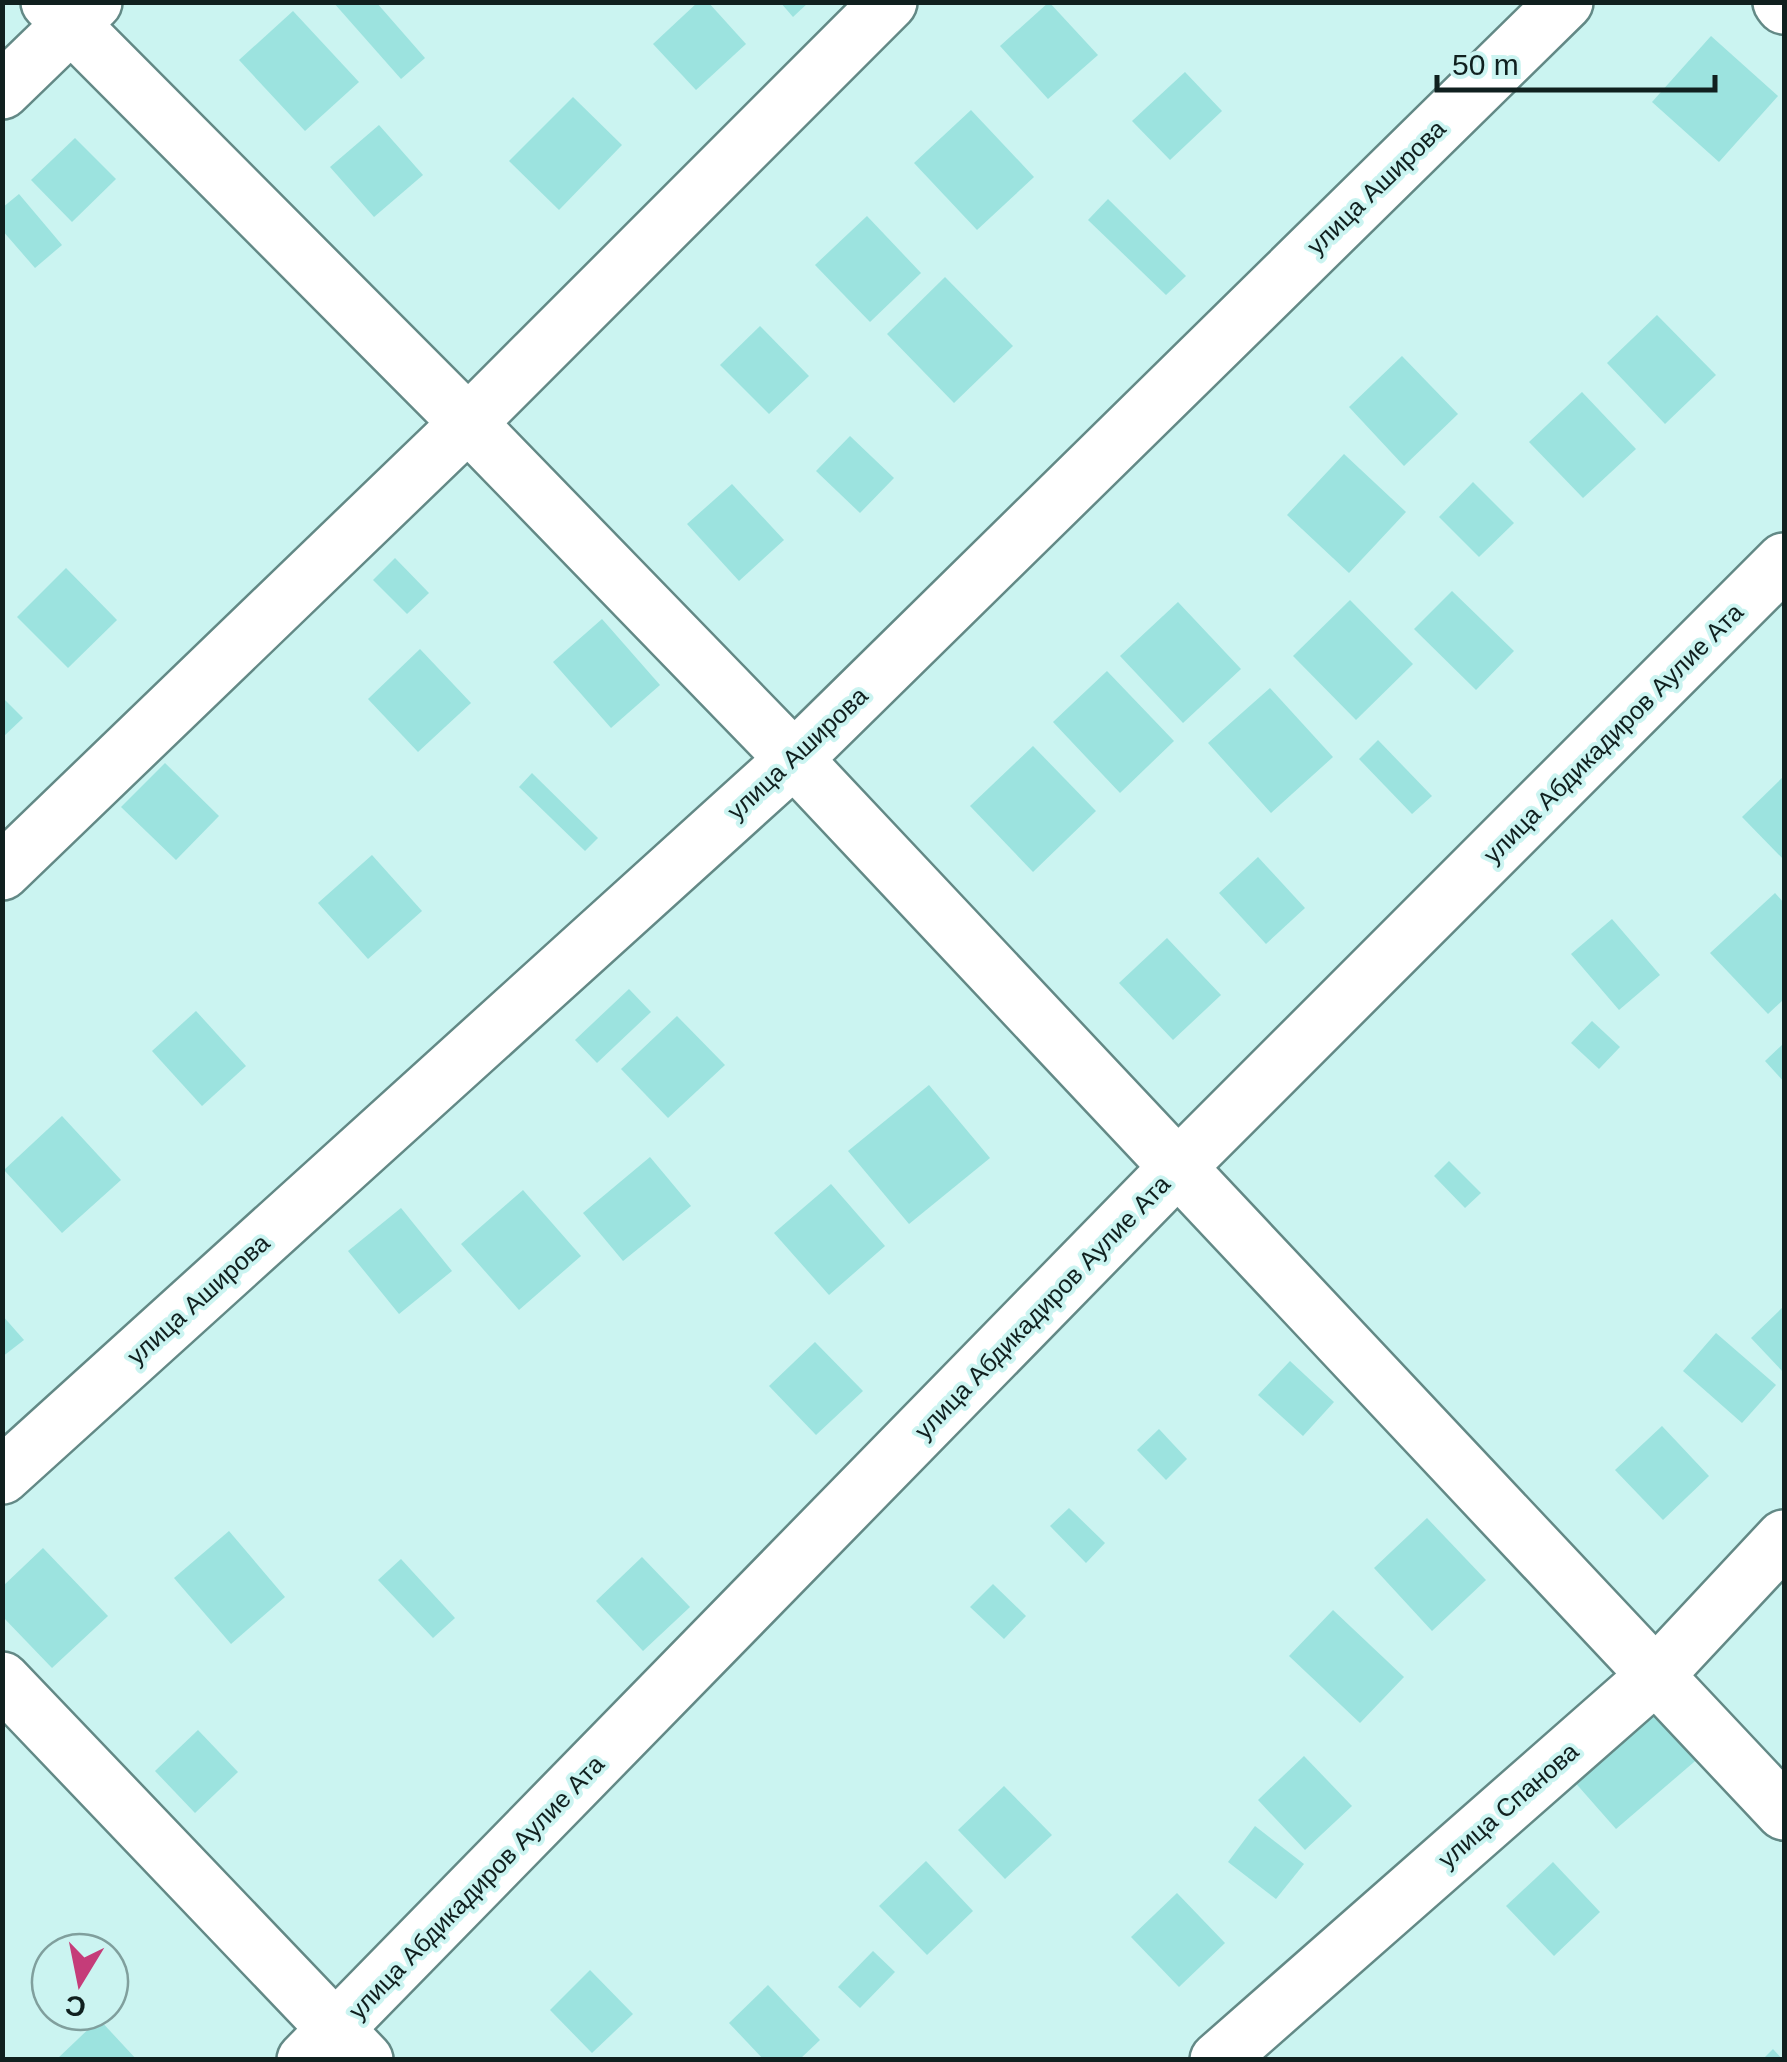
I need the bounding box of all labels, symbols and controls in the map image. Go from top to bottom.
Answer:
scale bar [1437,30,1714,92]
text: 50 m [1452,48,1519,81]
street label: улица Аширова [1301,114,1451,260]
street label: улица Абдикадиров Аулие Ата [1478,598,1748,868]
street label: улица Аширова [721,681,873,825]
street label: улица Абдикадиров Аулие Ата [909,1170,1175,1444]
street label: улица Аширова [121,1228,275,1370]
street label: улица Спанова [1432,1737,1584,1873]
street label: улица Абдикадиров Аулие Ата [343,1750,609,2024]
north arrow [30,1932,130,2032]
text: С [63,1989,88,2023]

